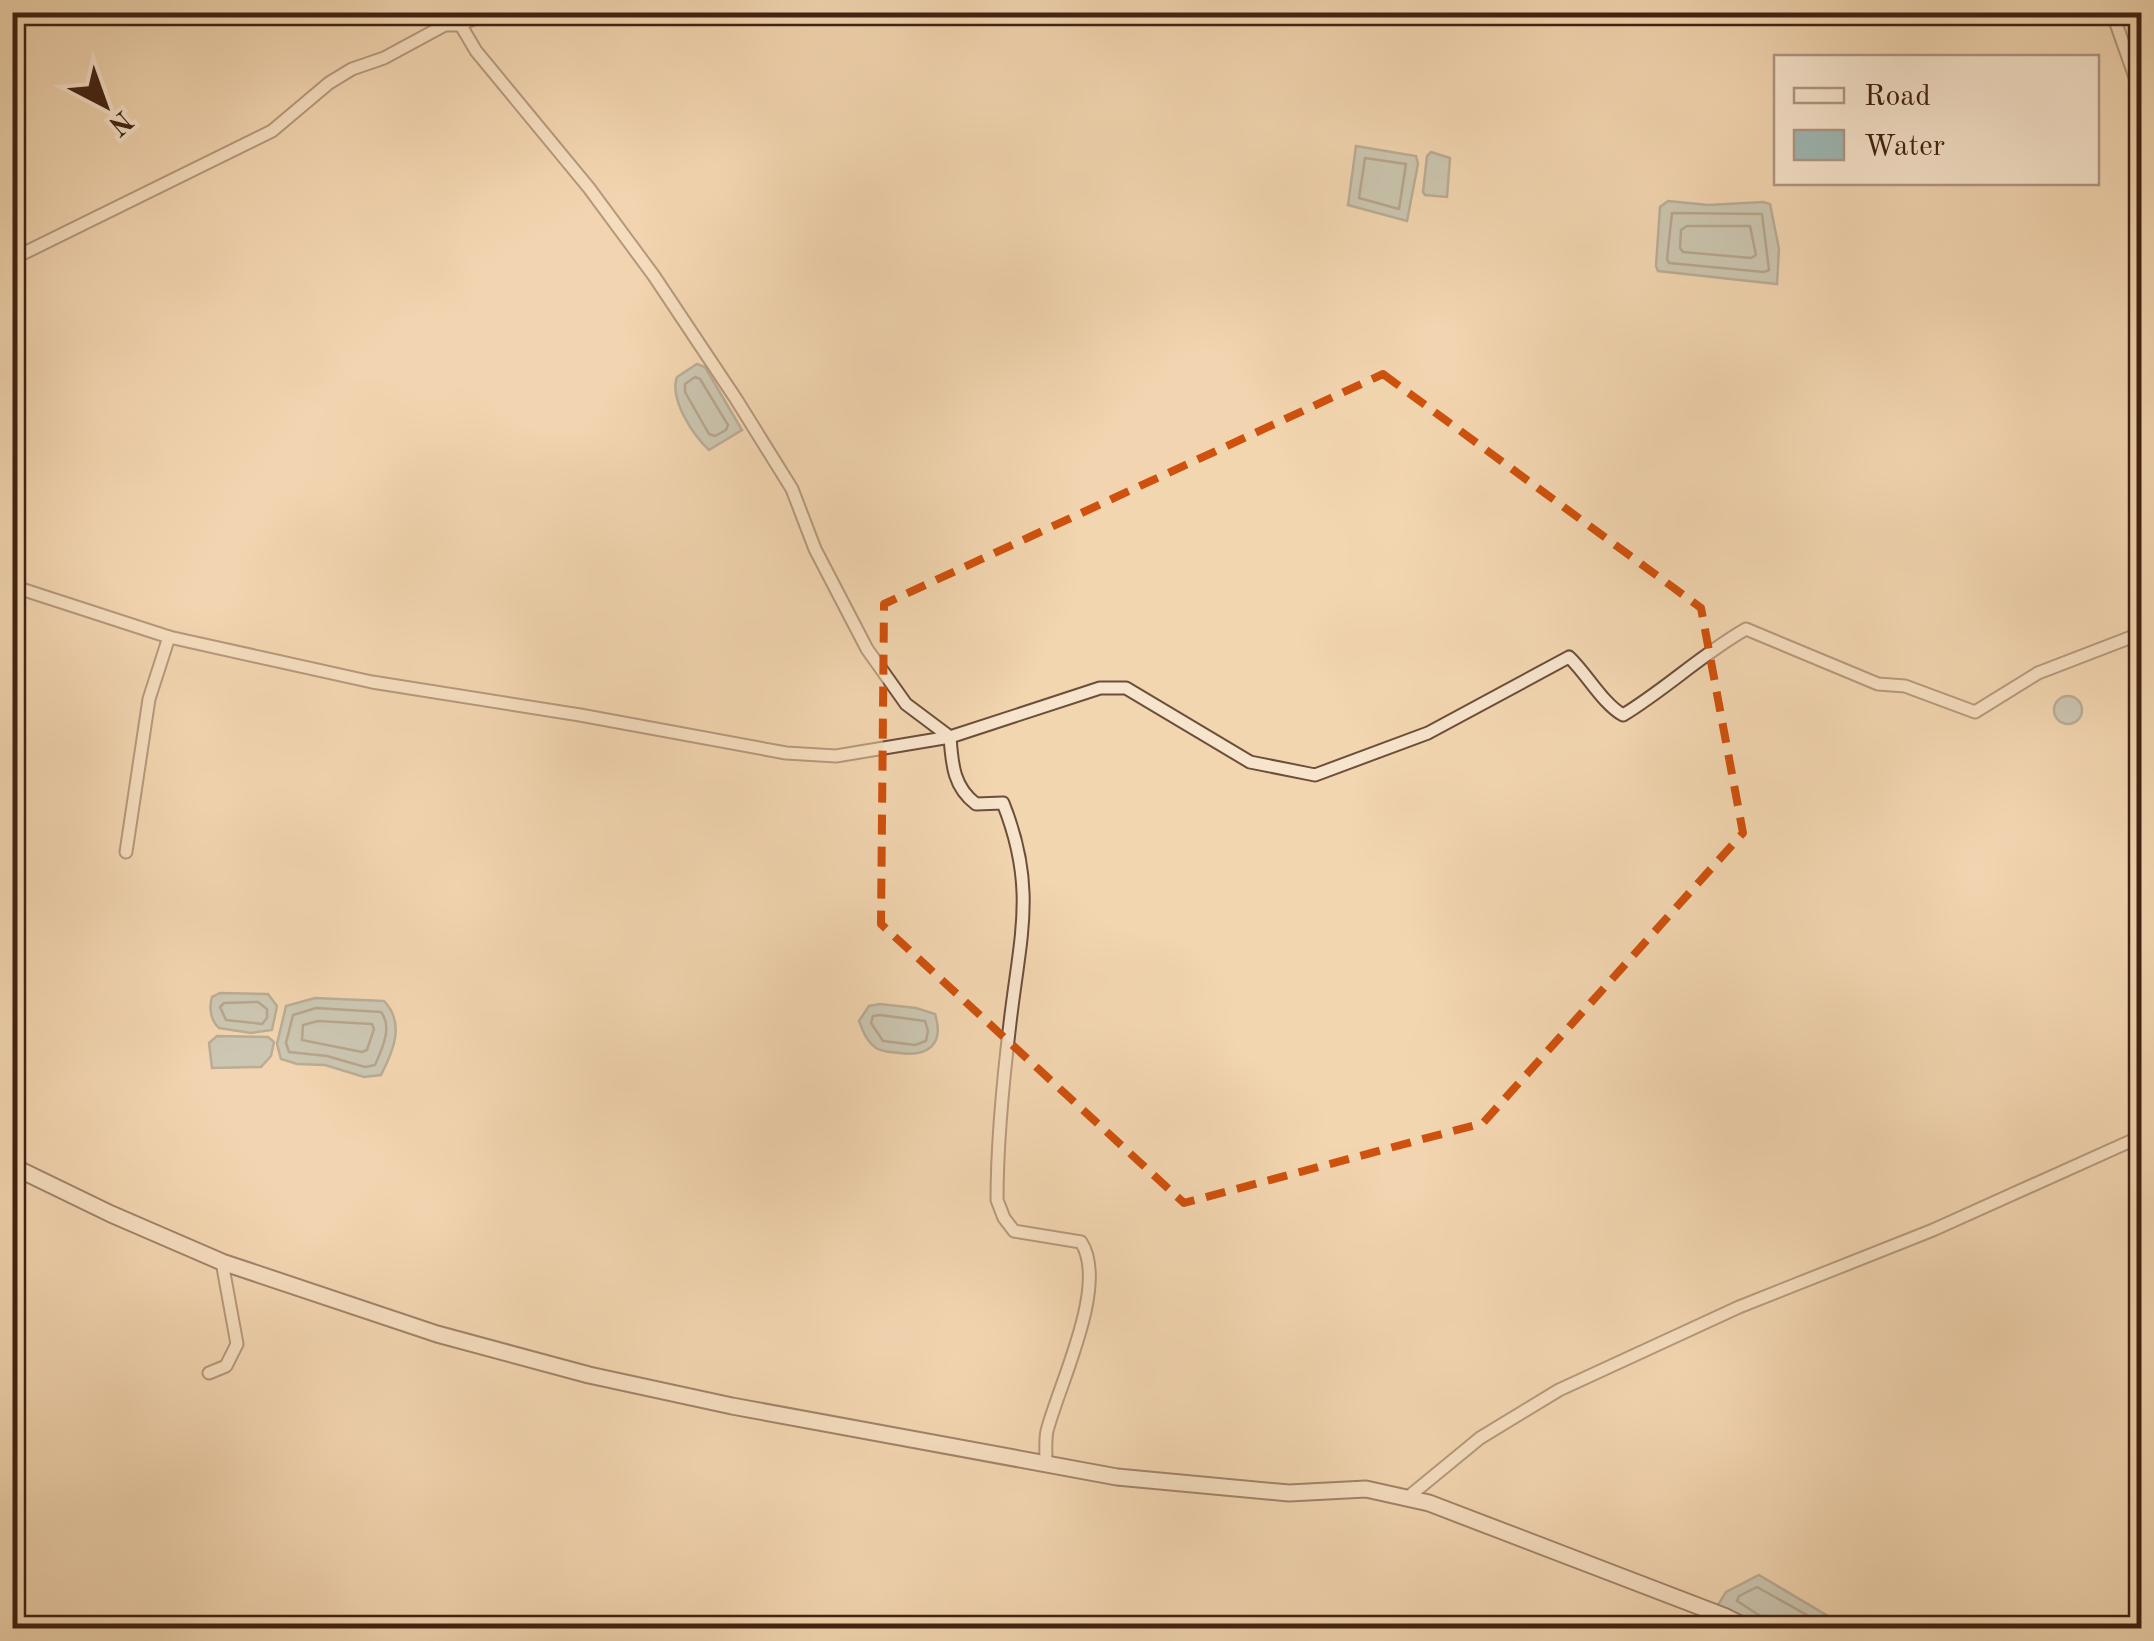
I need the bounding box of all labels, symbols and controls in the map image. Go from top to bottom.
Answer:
north arrow [55,55,155,155]
legend [1774,55,2099,185]
text: Road [1864,82,1931,112]
text: N [102,104,137,140]
text: Water [1864,132,1945,162]

